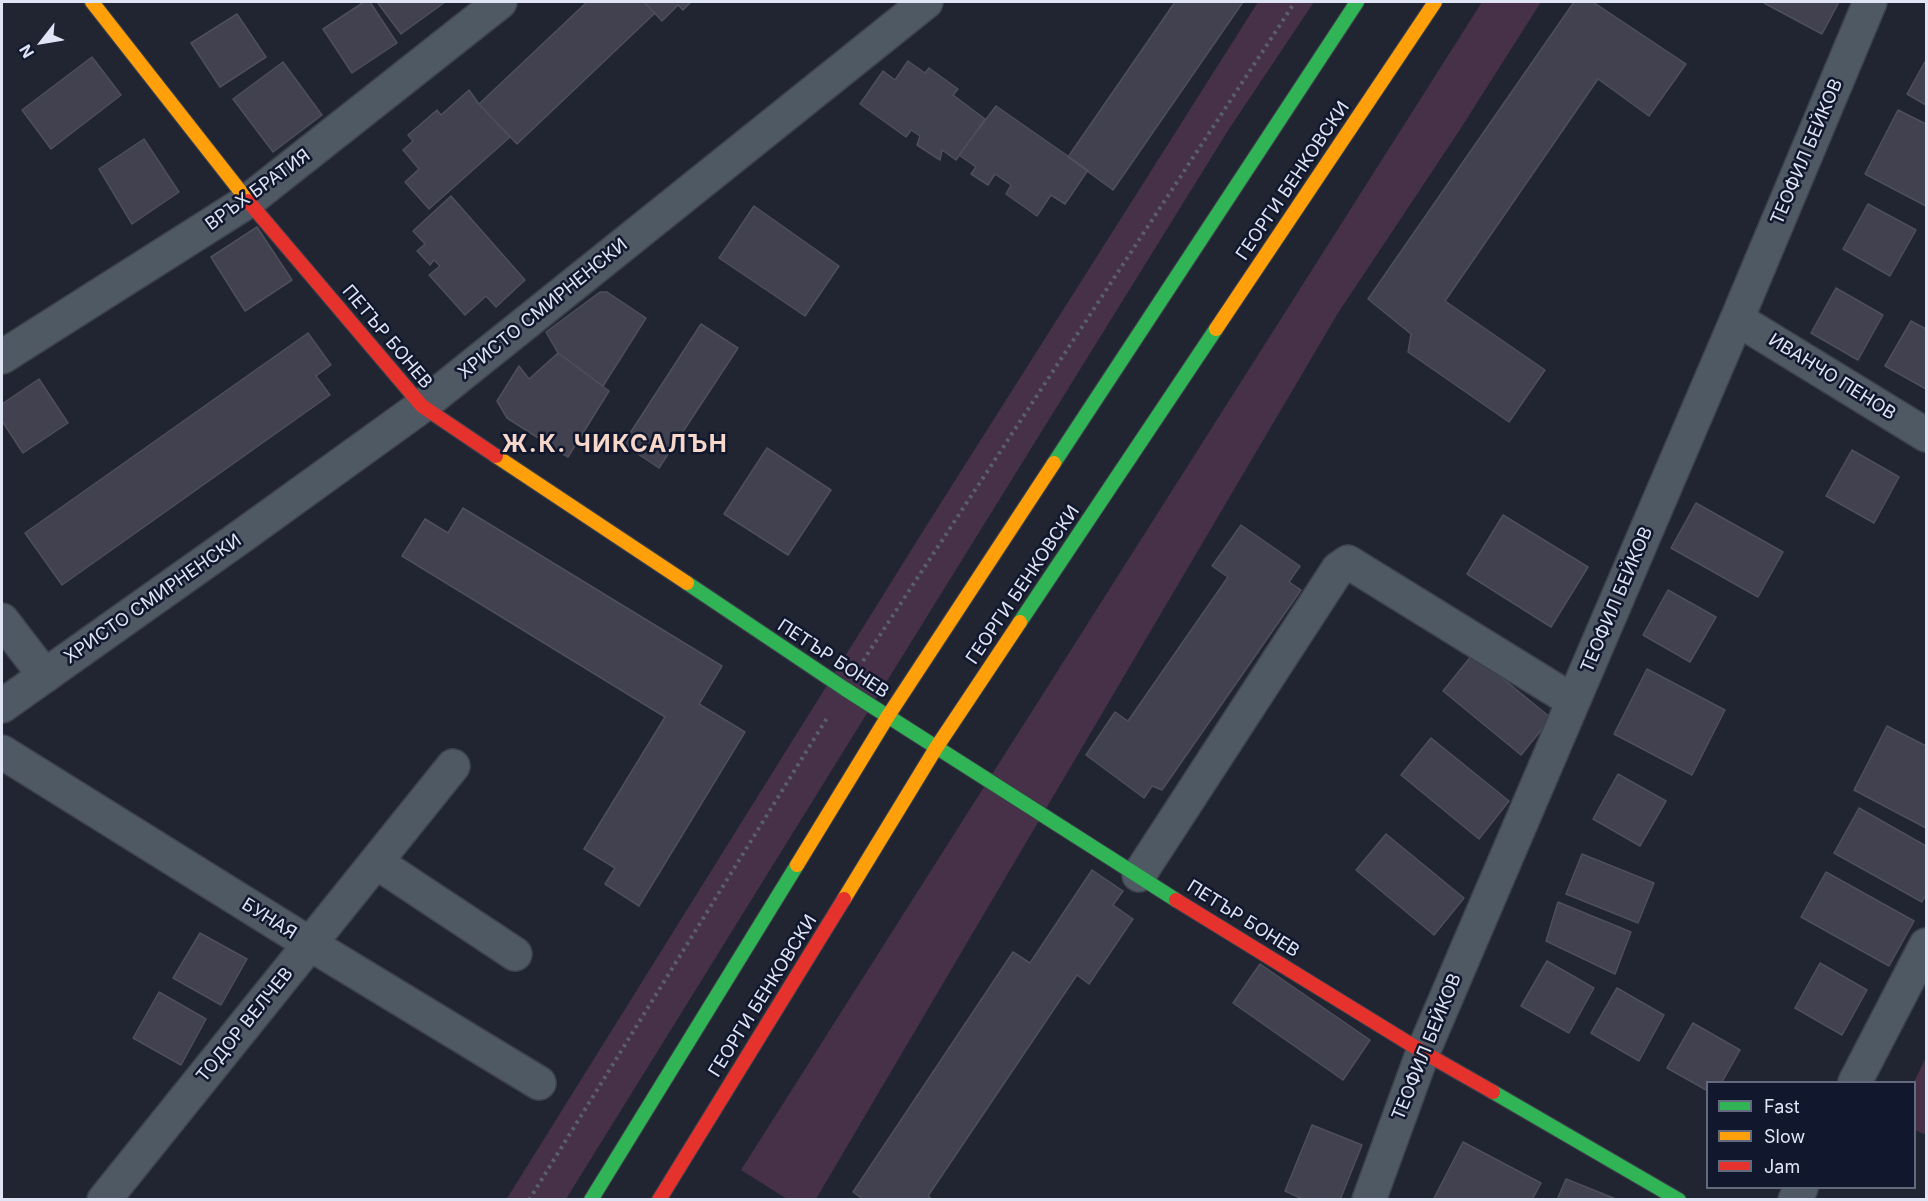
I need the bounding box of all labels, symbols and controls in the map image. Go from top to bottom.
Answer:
north arrow [12,12,72,72]
text: N [15,41,38,62]
street label: ТЕОФИЛ БЕЙКОВ [1767,76,1847,228]
street label: ГЕОРГИ БЕНКОВСКИ [1232,97,1354,265]
street label: ВРЪХ БРАТИЯ [201,145,315,235]
street label: ХРИСТО СМИРНЕНСКИ [454,234,632,384]
street label: ПЕТЪР БОНЕВ [337,281,437,393]
street label: ИВАНЧО ПЕНОВ [1765,329,1899,425]
district label: Ж.К. ЧИКСАЛЪН [502,431,728,459]
street label: ГЕОРГИ БЕНКОВСКИ [962,501,1084,669]
street label: ТЕОФИЛ БЕЙКОВ [1577,524,1657,676]
street label: ХРИСТО СМИРНЕНСКИ [60,530,246,668]
street label: ПЕТЪР БОНЕВ [773,615,893,703]
street label: ПЕТЪР БОНЕВ [1183,876,1303,962]
street label: БУНАЯ [238,894,300,944]
street label: ГЕОРГИ БЕНКОВСКИ [704,911,822,1081]
street label: ТОДОР ВЕЛЧЕВ [192,963,298,1087]
street label: ТЕОФИЛ БЕЙКОВ [1388,971,1466,1123]
legend [1706,1081,1916,1189]
text: Fast [1764,1096,1800,1117]
text: Slow [1764,1126,1805,1147]
text: Jam [1764,1156,1800,1177]

